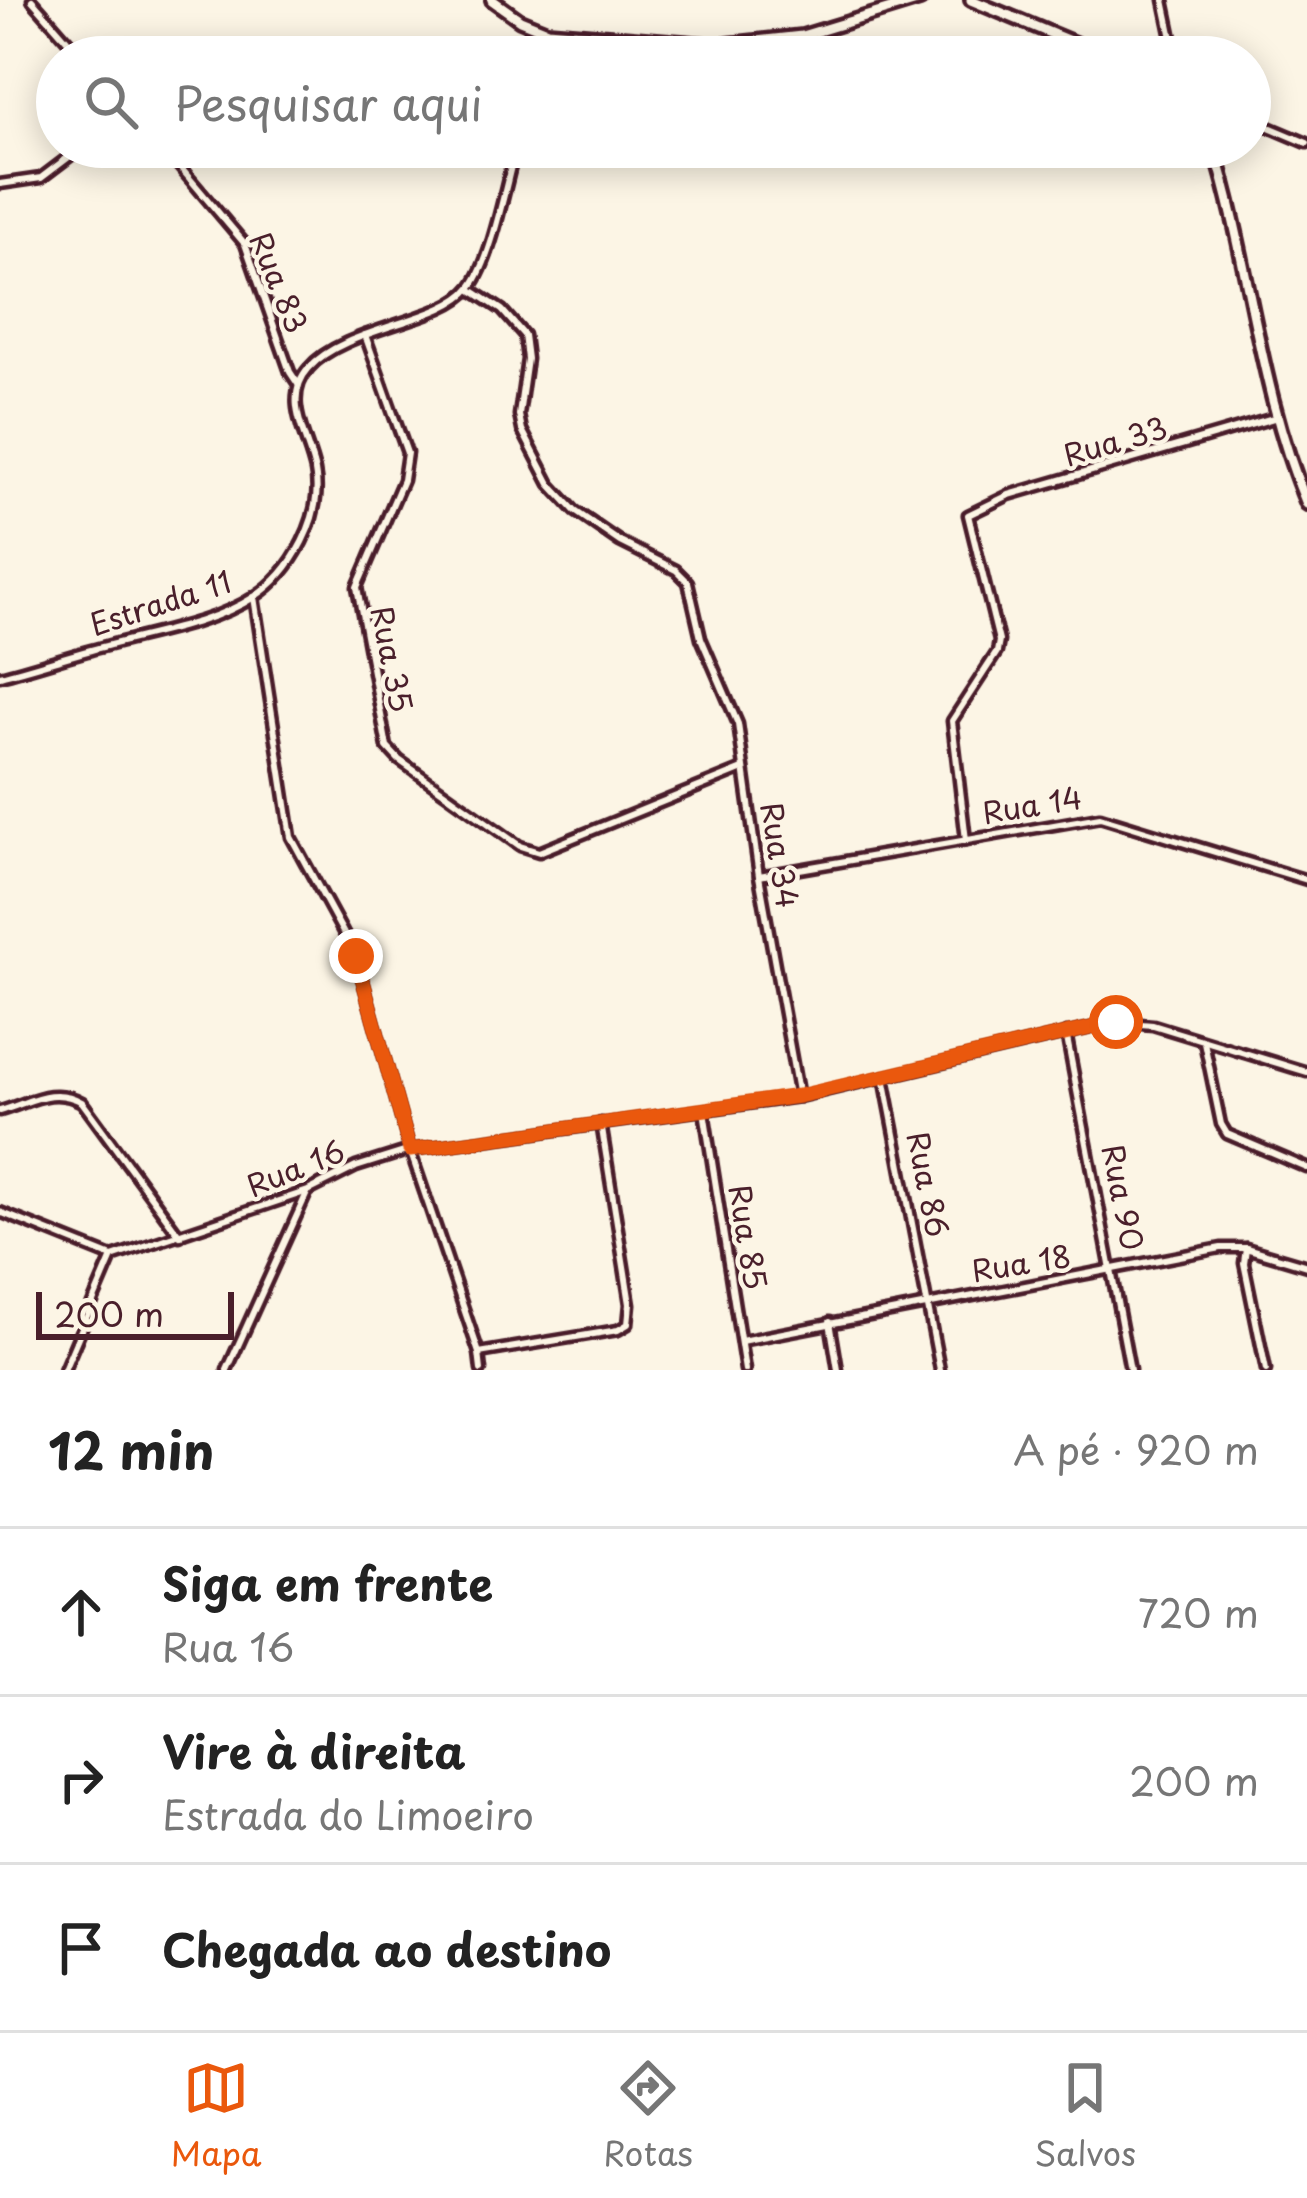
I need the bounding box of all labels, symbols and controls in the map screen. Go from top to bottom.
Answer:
search box [36,36,1271,168]
text: Pesquisar aqui [174,68,483,136]
icon: search [78,69,144,135]
street label: Rua 83 [239,225,321,339]
street label: Rua 33 [1058,404,1172,476]
street label: Estrada 11 [83,558,237,646]
street label: Rua 35 [361,602,425,716]
street label: Rua 14 [979,774,1085,834]
street label: Rua 34 [750,799,812,911]
route end [329,929,383,983]
route start [1089,995,1143,1049]
street label: Rua 16 [239,1127,351,1207]
street label: Rua 86 [897,1128,961,1240]
street label: Rua 90 [1092,1140,1156,1254]
street label: Rua 85 [719,1181,779,1293]
street label: Rua 18 [968,1232,1074,1292]
scale bar [36,1286,234,1339]
text: 200 m [54,1288,164,1338]
text: 12 min [48,1410,214,1487]
text: A pé · 920 m [1013,1419,1259,1478]
text: Siga em frente [162,1548,493,1616]
icon: ahead [48,1579,114,1645]
text: 720 m [1138,1582,1259,1641]
text: Rua 16 [162,1616,294,1675]
text: Vire à direita [162,1716,466,1784]
icon: right [48,1747,114,1813]
text: 200 m [1129,1750,1259,1809]
text: Estrada do Limoeiro [162,1784,534,1843]
text: Chegada ao destino [162,1914,611,1982]
icon: arrive [48,1915,114,1981]
tab: Mapa [171,2055,262,2177]
tab: Rotas [603,2055,693,2177]
tab: Salvos [1034,2055,1136,2177]

